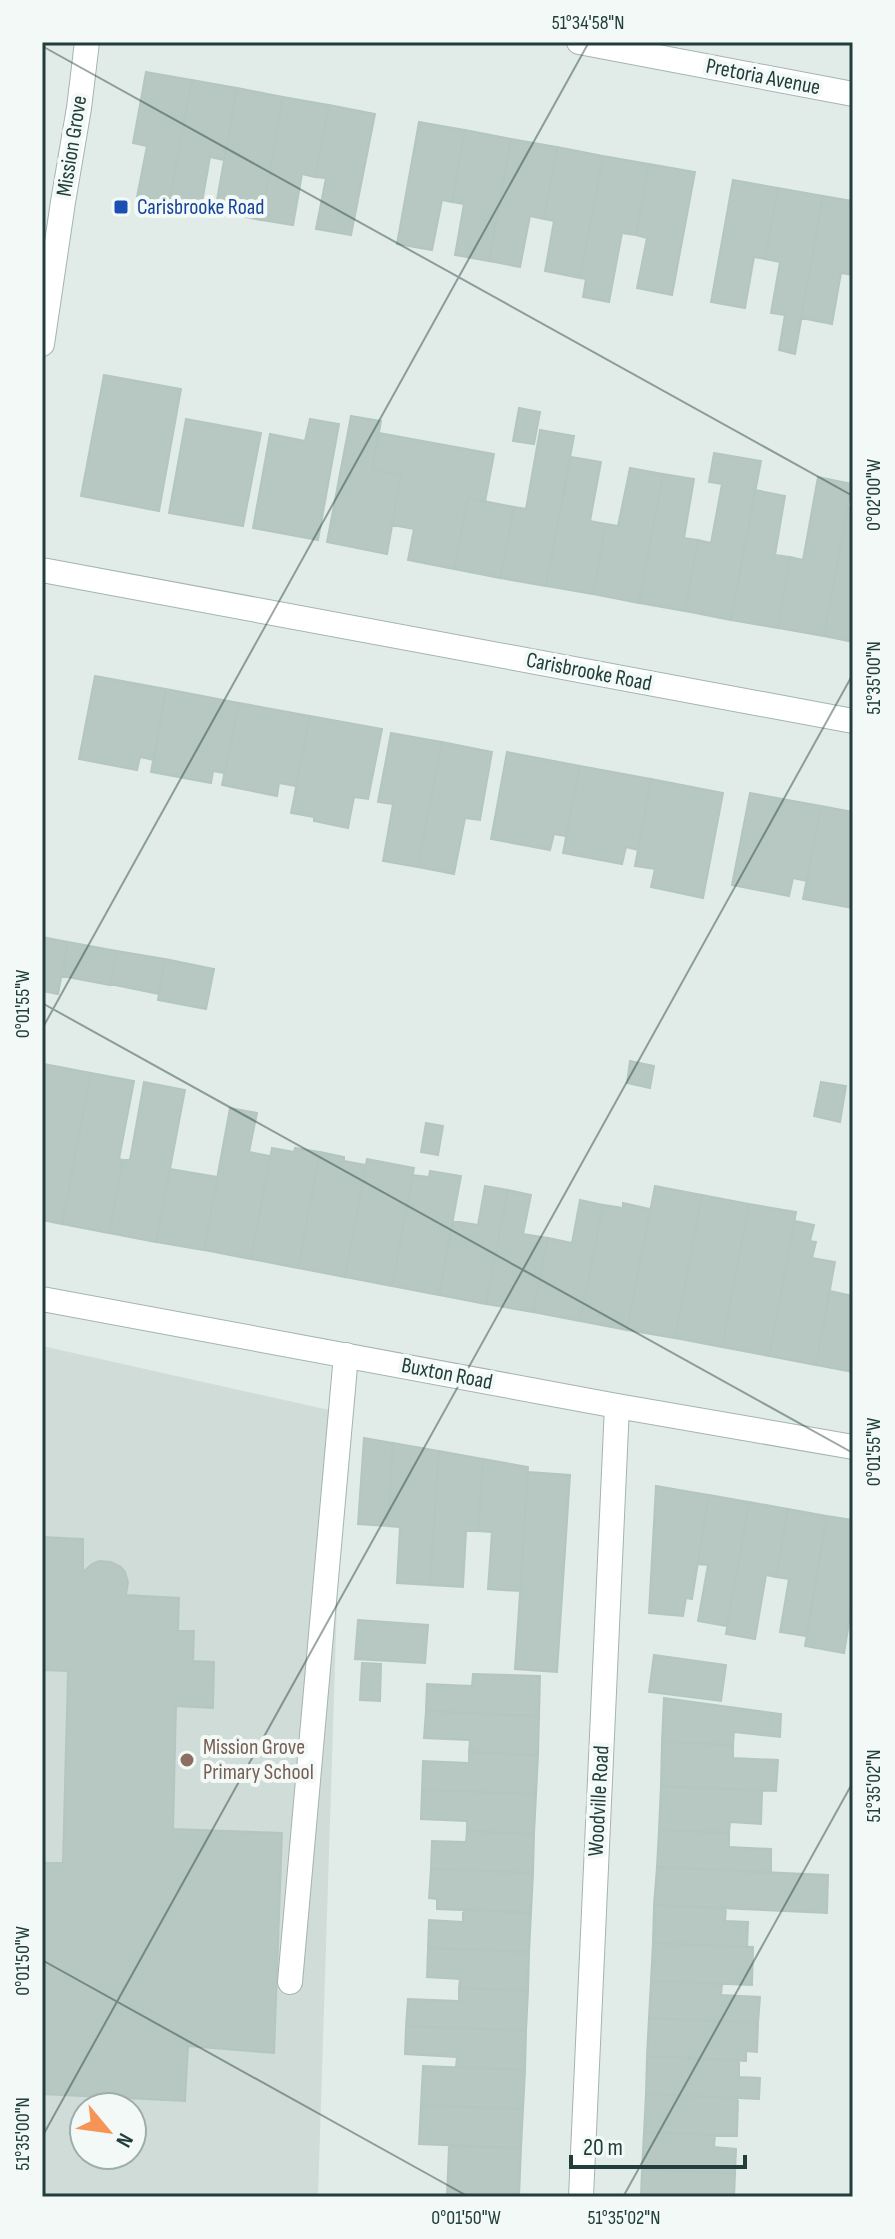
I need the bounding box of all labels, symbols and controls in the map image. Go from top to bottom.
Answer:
text: 51°34'58"N [552,11,624,35]
street label: Pretoria Avenue [704,53,822,101]
street label: Mission Grove [51,94,93,198]
place label: Carisbrooke Road [137,194,264,221]
marker: Carisbrooke Road [112,198,130,216]
text: 0°02'00"W [862,459,886,531]
text: 51°35'00"N [862,641,886,715]
street label: Carisbrooke Road [524,647,654,697]
text: 0°01'55"W [11,970,35,1038]
street label: Buxton Road [399,1352,495,1396]
text: 0°01'55"W [862,1418,886,1486]
place label: Mission Grove Primary School [203,1734,314,1786]
street label: Woodville Road [583,1745,615,1857]
text: 51°35'02"N [862,1750,886,1822]
marker: Mission Grove Primary School [178,1751,196,1769]
text: 0°01'50"W [11,1926,35,1996]
north arrow [68,2091,148,2171]
text: 51°35'00"N [11,2097,35,2171]
scale bar [571,2119,745,2169]
text: N [110,2128,139,2152]
text: 20 m [583,2133,623,2162]
text: 0°01'50"W [431,2206,501,2230]
text: 51°35'02"N [588,2206,660,2230]

